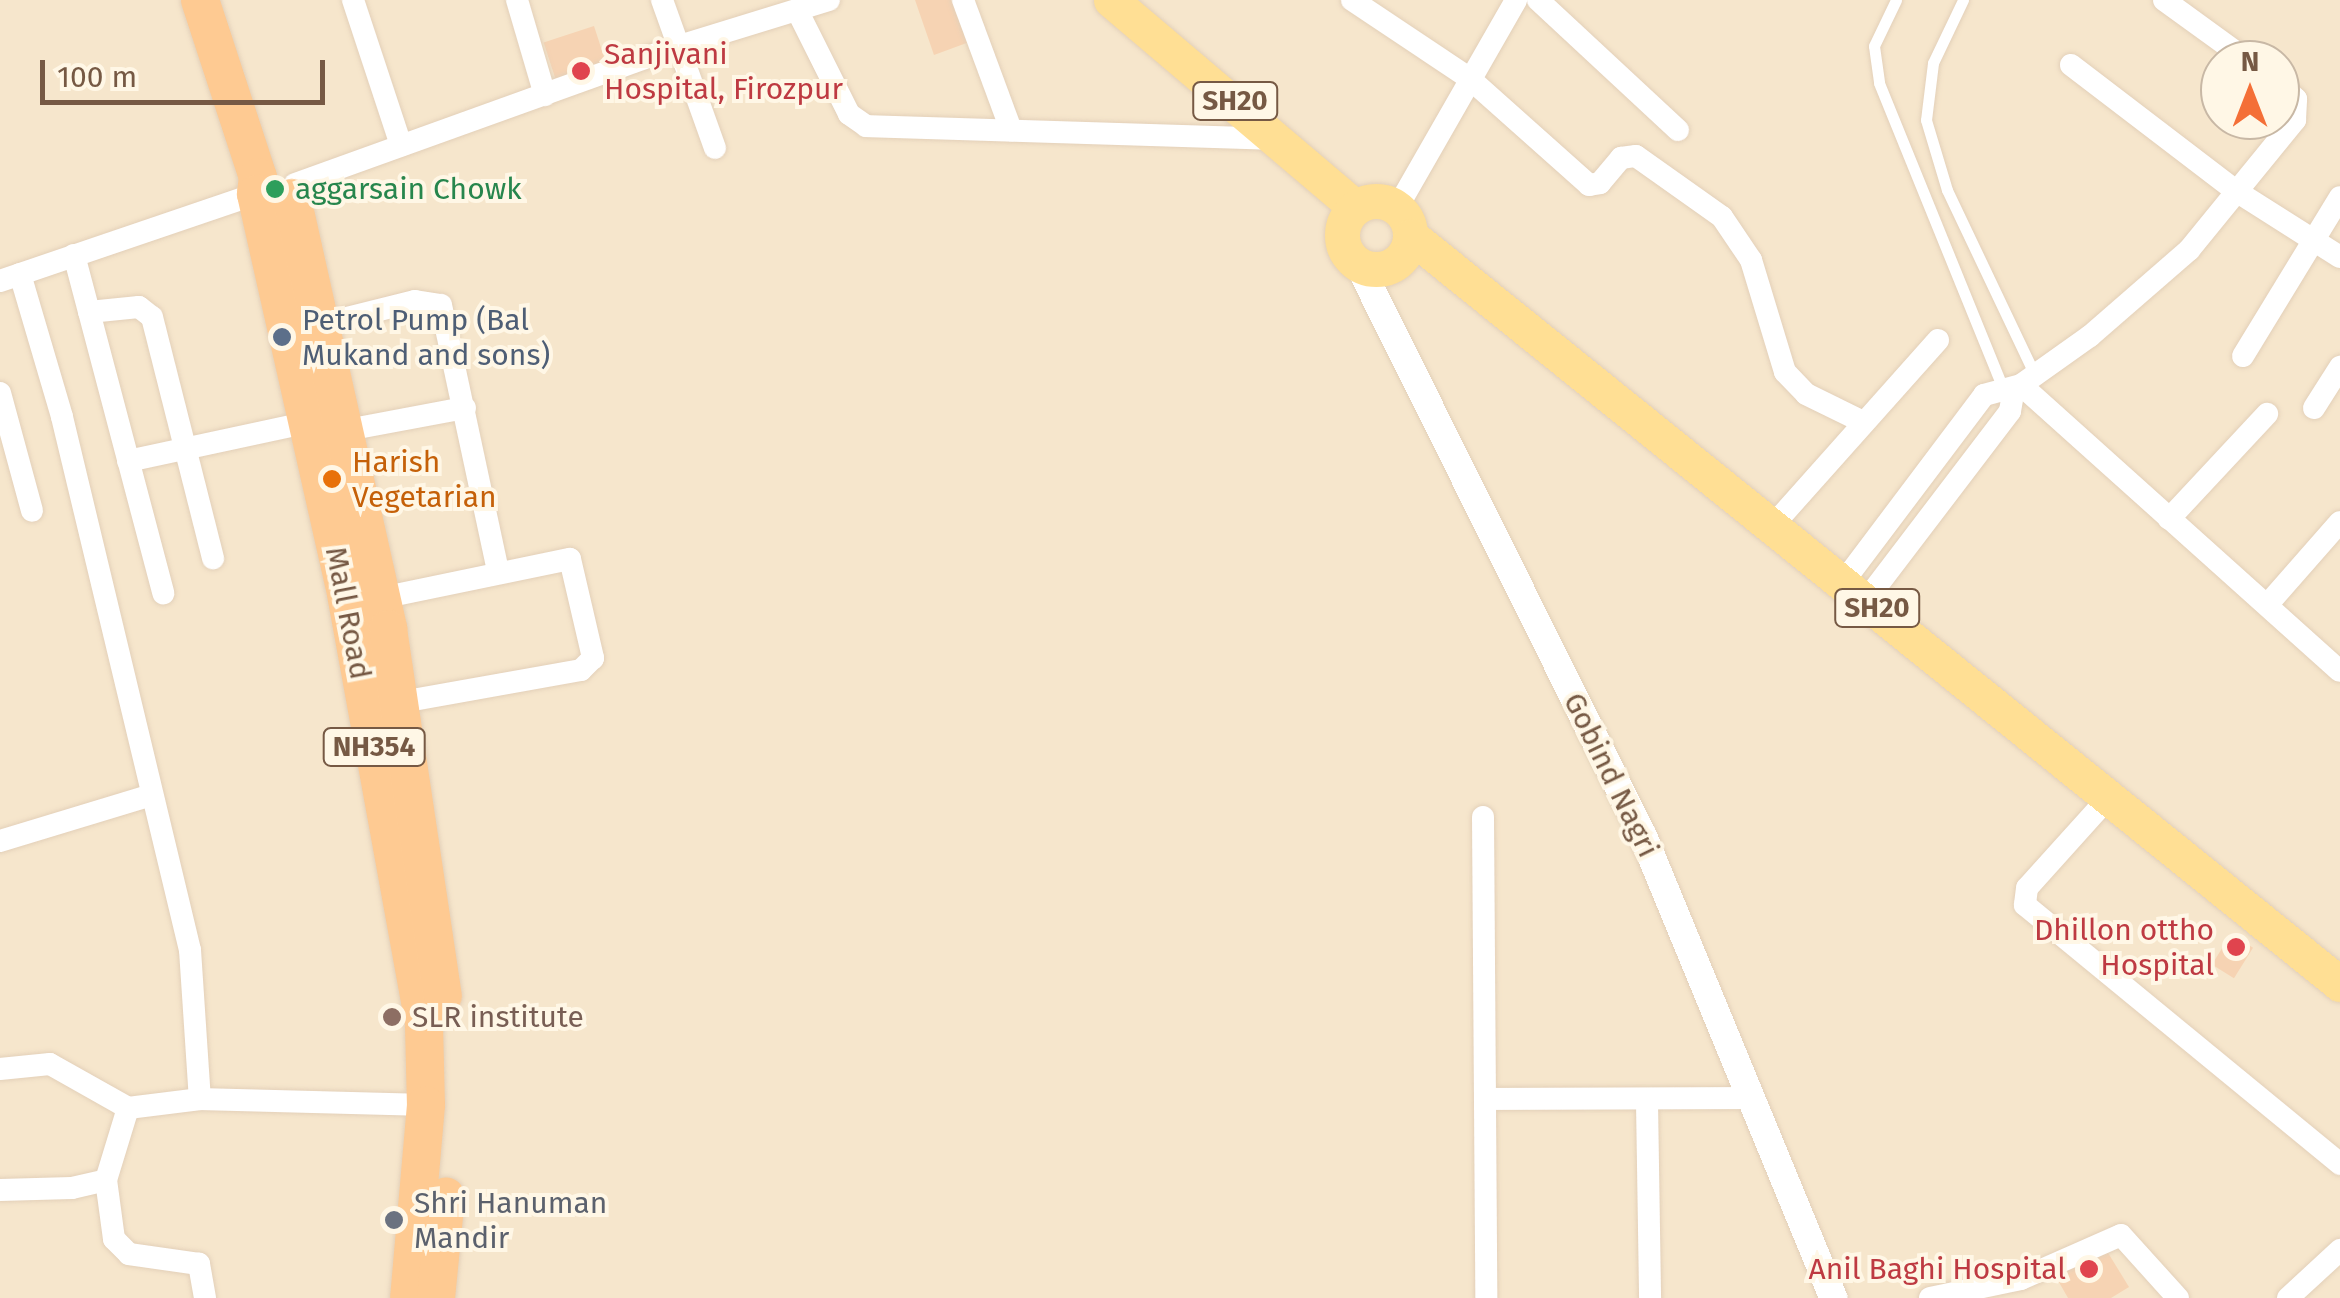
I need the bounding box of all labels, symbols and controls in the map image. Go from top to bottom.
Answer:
place label: Sanjivani Hospital, Firozpur [604,36,843,106]
scale bar [45,40,330,102]
north arrow [2200,40,2300,140]
text: N [2241,45,2259,78]
marker: Sanjivani Hospital, Firozpur [568,58,594,84]
text: 100 m [57,59,137,95]
road number: SH20 [1190,78,1280,124]
place label: aggarsain Chowk [295,171,522,207]
marker: aggarsain Chowk [264,178,286,200]
place label: Petrol Pump (Bal Mukand and sons) [302,302,550,372]
marker: Petrol Pump (Bal Mukand and sons) [271,326,293,348]
place label: Harish Vegetarian [352,444,497,514]
marker: Harish Vegetarian [321,468,343,490]
street label: Mall Road [318,544,378,682]
road number: SH20 [1832,585,1922,631]
street label: Gobind Nagri [1556,687,1666,863]
road number: NH354 [322,724,426,770]
place label: Dhillon ottho Hospital [2034,912,2214,982]
marker: Dhillon ottho Hospital [2223,934,2249,960]
place label: SLR institute [412,999,584,1035]
marker: SLR institute [381,1006,403,1028]
place label: Shri Hanuman Mandir [414,1185,607,1256]
marker: Shri Hanuman Mandir [383,1209,405,1231]
place label: Anil Baghi Hospital [1809,1251,2066,1287]
marker: Anil Baghi Hospital [2076,1256,2102,1282]

